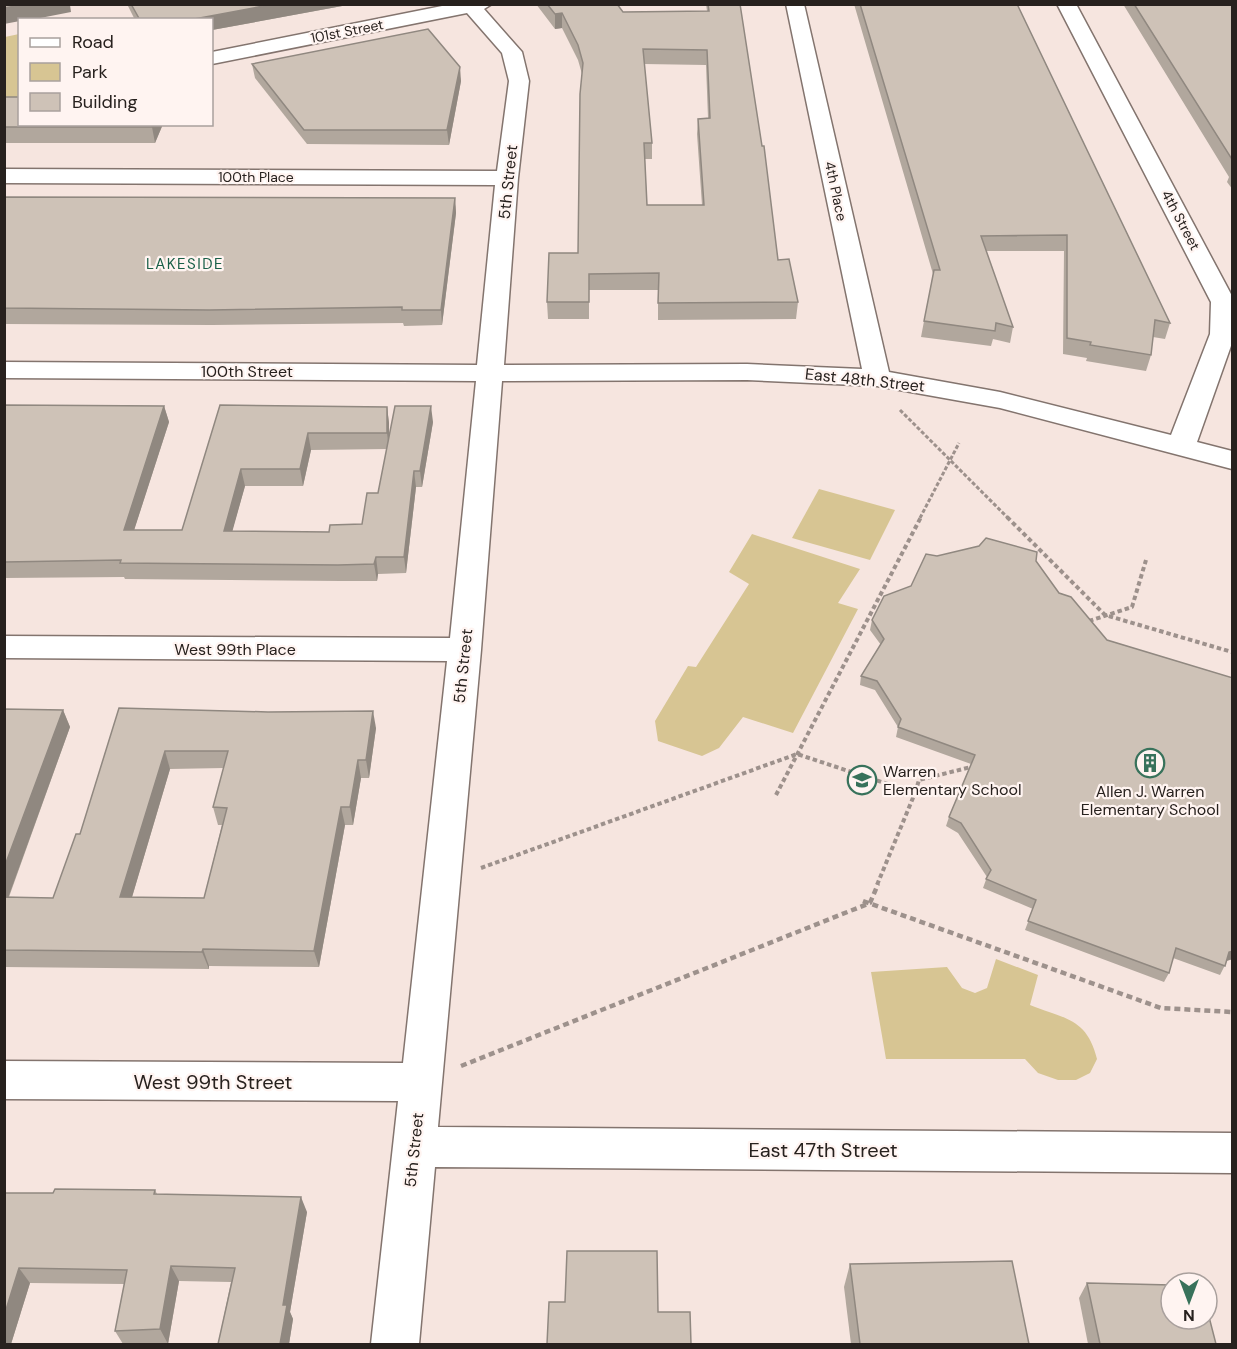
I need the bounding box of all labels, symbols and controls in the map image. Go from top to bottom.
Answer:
street label: 101st Street [309,15,385,47]
legend [18,18,213,126]
text: Road [72,30,114,54]
text: Park [72,60,108,84]
text: Building [72,90,137,114]
street label: 5th Street [494,144,522,220]
street label: 4th Place [821,160,851,223]
street label: 100th Place [218,168,294,186]
street label: 4th Street [1158,187,1204,253]
district label: LAKESIDE [146,254,224,274]
street label: 100th Street [201,361,293,382]
street label: East 48th Street [804,363,926,397]
street label: 5th Street [449,628,477,704]
street label: West 99th Place [174,639,296,660]
building icon: Allen J. Warren Elementary School [1134,747,1166,779]
place label: Warren Elementary School [883,761,1021,800]
school or university icon: Warren Elementary School [846,764,878,796]
place label: Allen J. Warren Elementary School [1081,781,1219,820]
street label: West 99th Street [134,1069,293,1095]
street label: 5th Street [400,1112,428,1188]
street label: East 47th Street [748,1137,898,1163]
north arrow [1159,1271,1219,1331]
text: N [1183,1305,1195,1326]

